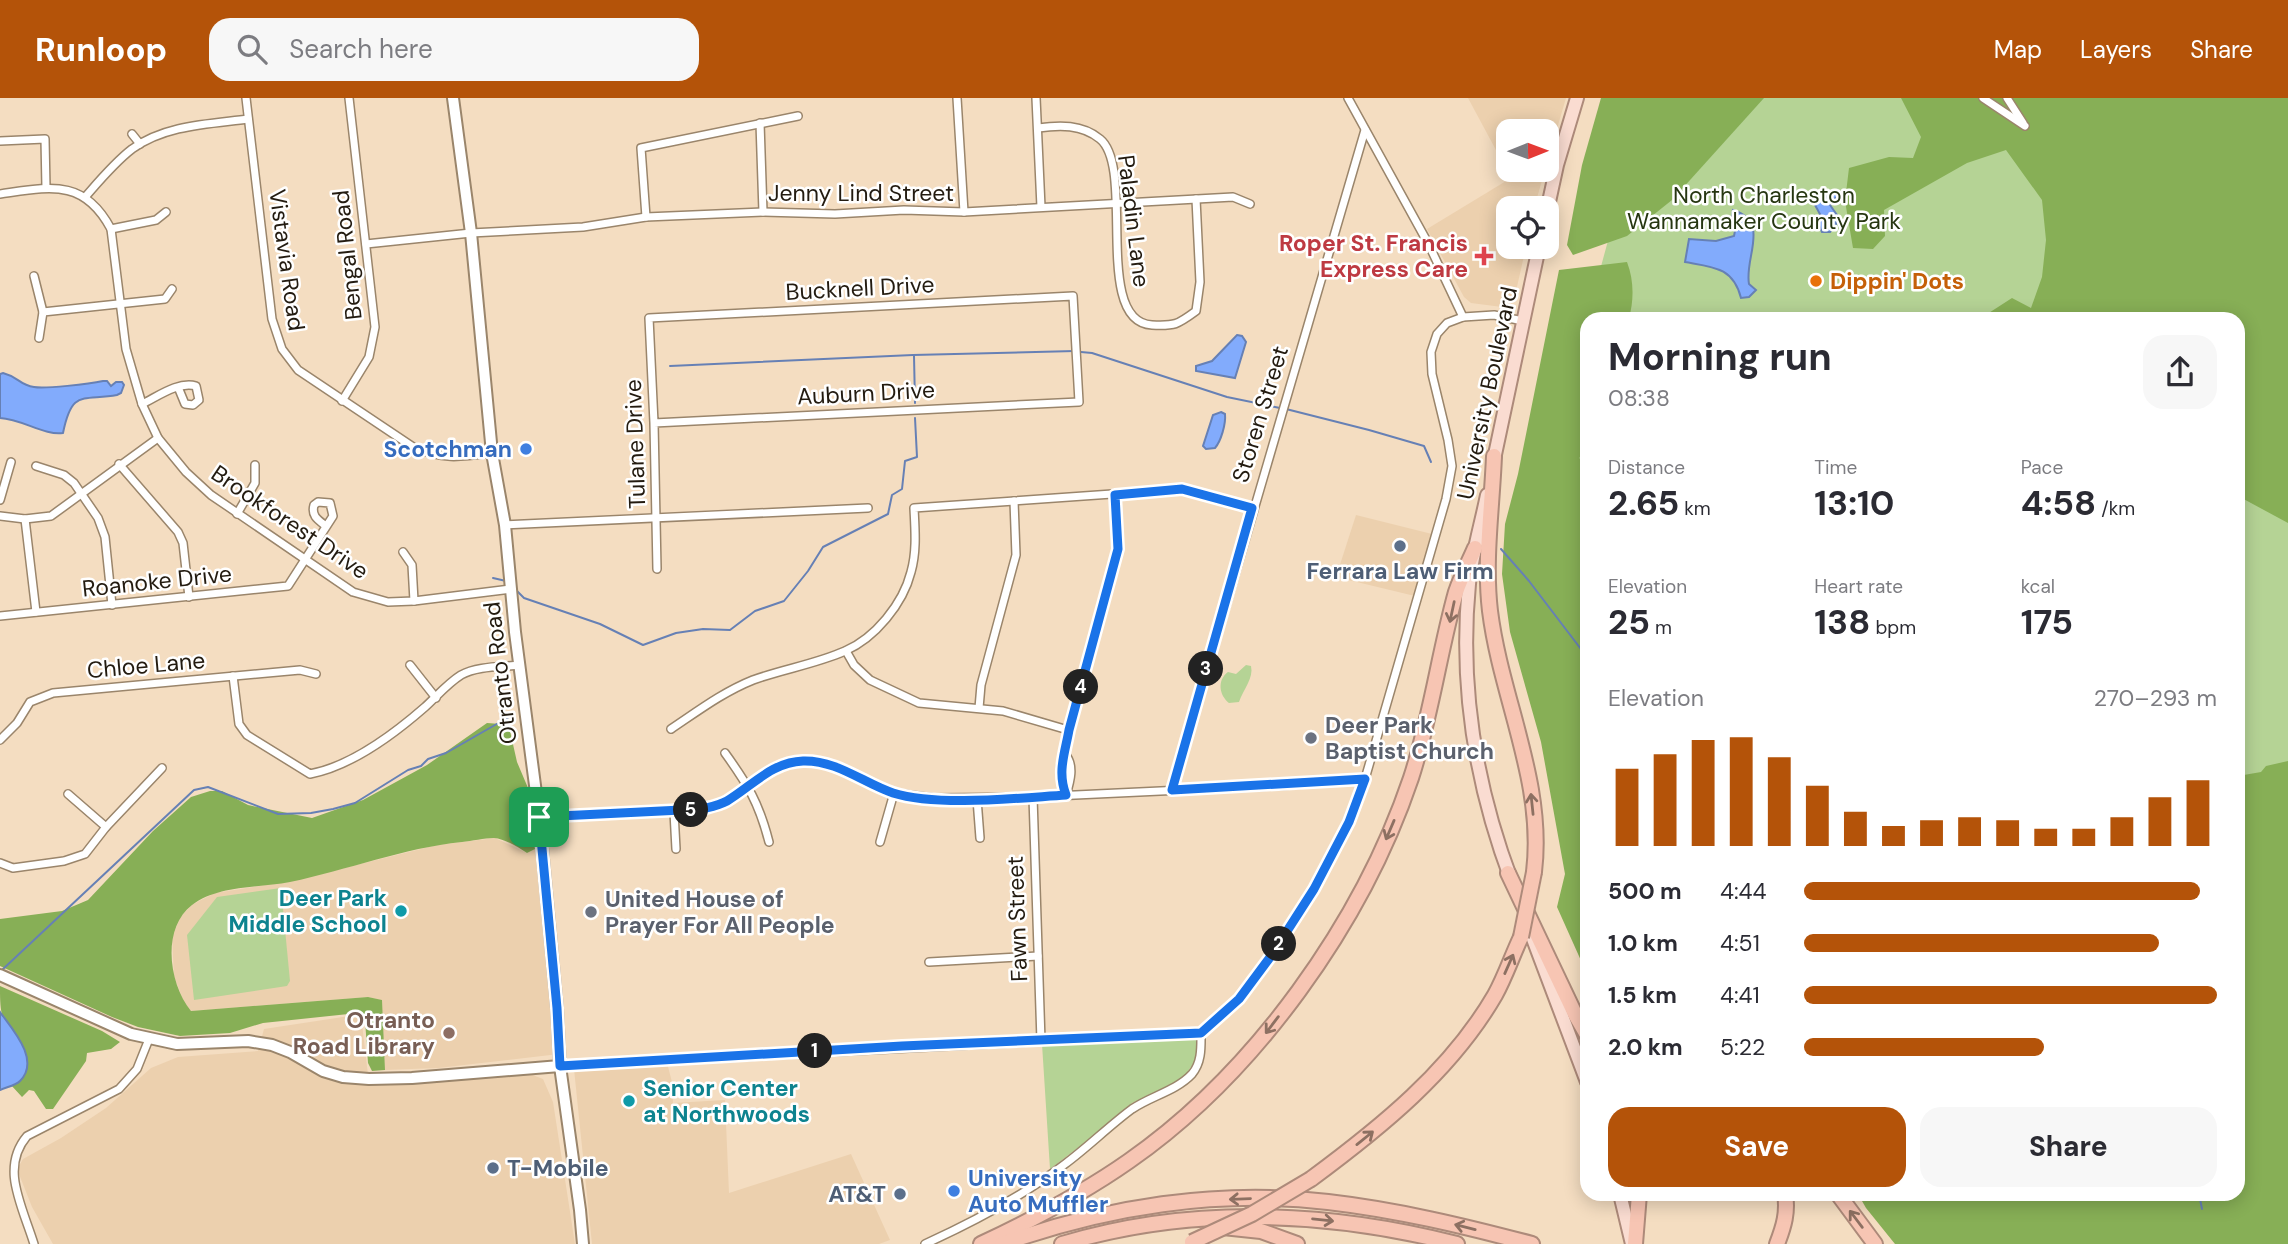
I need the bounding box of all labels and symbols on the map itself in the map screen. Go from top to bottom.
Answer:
north arrow [1496,119,1559,182]
street label: Paladin Lane [1111,153,1157,289]
street label: Jenny Lind Street [768,178,954,208]
park label: North Charleston Wannamaker County Park [1627,180,1901,236]
street label: Vistavia Road [262,187,312,333]
street label: Bengal Road [325,189,369,321]
place label: Roper St. Francis Express Care [1279,228,1468,284]
marker: Roper St. Francis Express Care [1474,246,1494,266]
place label: Dippin' Dots [1830,266,1964,296]
street label: Bucknell Drive [785,269,935,307]
marker: Dippin' Dots [1808,273,1824,289]
street label: University Boulevard [1450,284,1524,502]
street label: Storen Street [1225,342,1295,486]
street label: Auburn Drive [796,374,936,412]
street label: Tulane Drive [618,379,652,509]
place label: Scotchman [383,434,512,464]
marker: Scotchman [518,441,534,457]
street label: Brookforest Drive [206,458,374,586]
marker: Ferrara Law Firm [1392,538,1408,554]
place label: Ferrara Law Firm [1306,556,1494,586]
street label: Roanoke Drive [81,558,233,604]
street label: Otranto Road [476,600,524,746]
one-way arrow [1445,600,1458,623]
street label: Chloe Lane [86,645,206,685]
pin: 3 [1188,652,1224,686]
pin: 4 [1064,670,1098,704]
place label: Deer Park Baptist Church [1325,710,1494,766]
marker: Deer Park Baptist Church [1303,730,1319,746]
pin [509,787,569,847]
pin: 5 [674,792,708,828]
one-way arrow [1525,794,1538,816]
one-way arrow [1383,819,1396,841]
street label: Fawn Street [1000,856,1034,982]
place label: Deer Park Middle School [229,883,387,939]
place label: United House of Prayer For All People [605,884,835,940]
marker: Deer Park Middle School [393,903,409,919]
marker: United House of Prayer For All People [583,904,599,920]
pin: 2 [1262,926,1296,962]
one-way arrow [1503,954,1516,975]
place label: Otranto Road Library [293,1005,435,1061]
one-way arrow [1265,1015,1280,1033]
marker: Otranto Road Library [441,1025,457,1041]
pin: 1 [798,1034,832,1068]
place label: Senior Center at Northwoods [643,1073,810,1129]
marker: Senior Center at Northwoods [621,1093,637,1109]
one-way arrow [1356,1130,1374,1145]
place label: T-Mobile [507,1153,609,1183]
marker: T-Mobile [485,1160,501,1176]
place label: University Auto Muffler [968,1163,1108,1219]
place label: AT&T [828,1179,886,1209]
marker: University Auto Muffler [946,1183,962,1199]
marker: AT&T [892,1186,908,1202]
one-way arrow [1229,1193,1252,1206]
one-way arrow [1849,1210,1863,1229]
one-way arrow [1312,1214,1334,1227]
one-way arrow [1455,1220,1477,1233]

